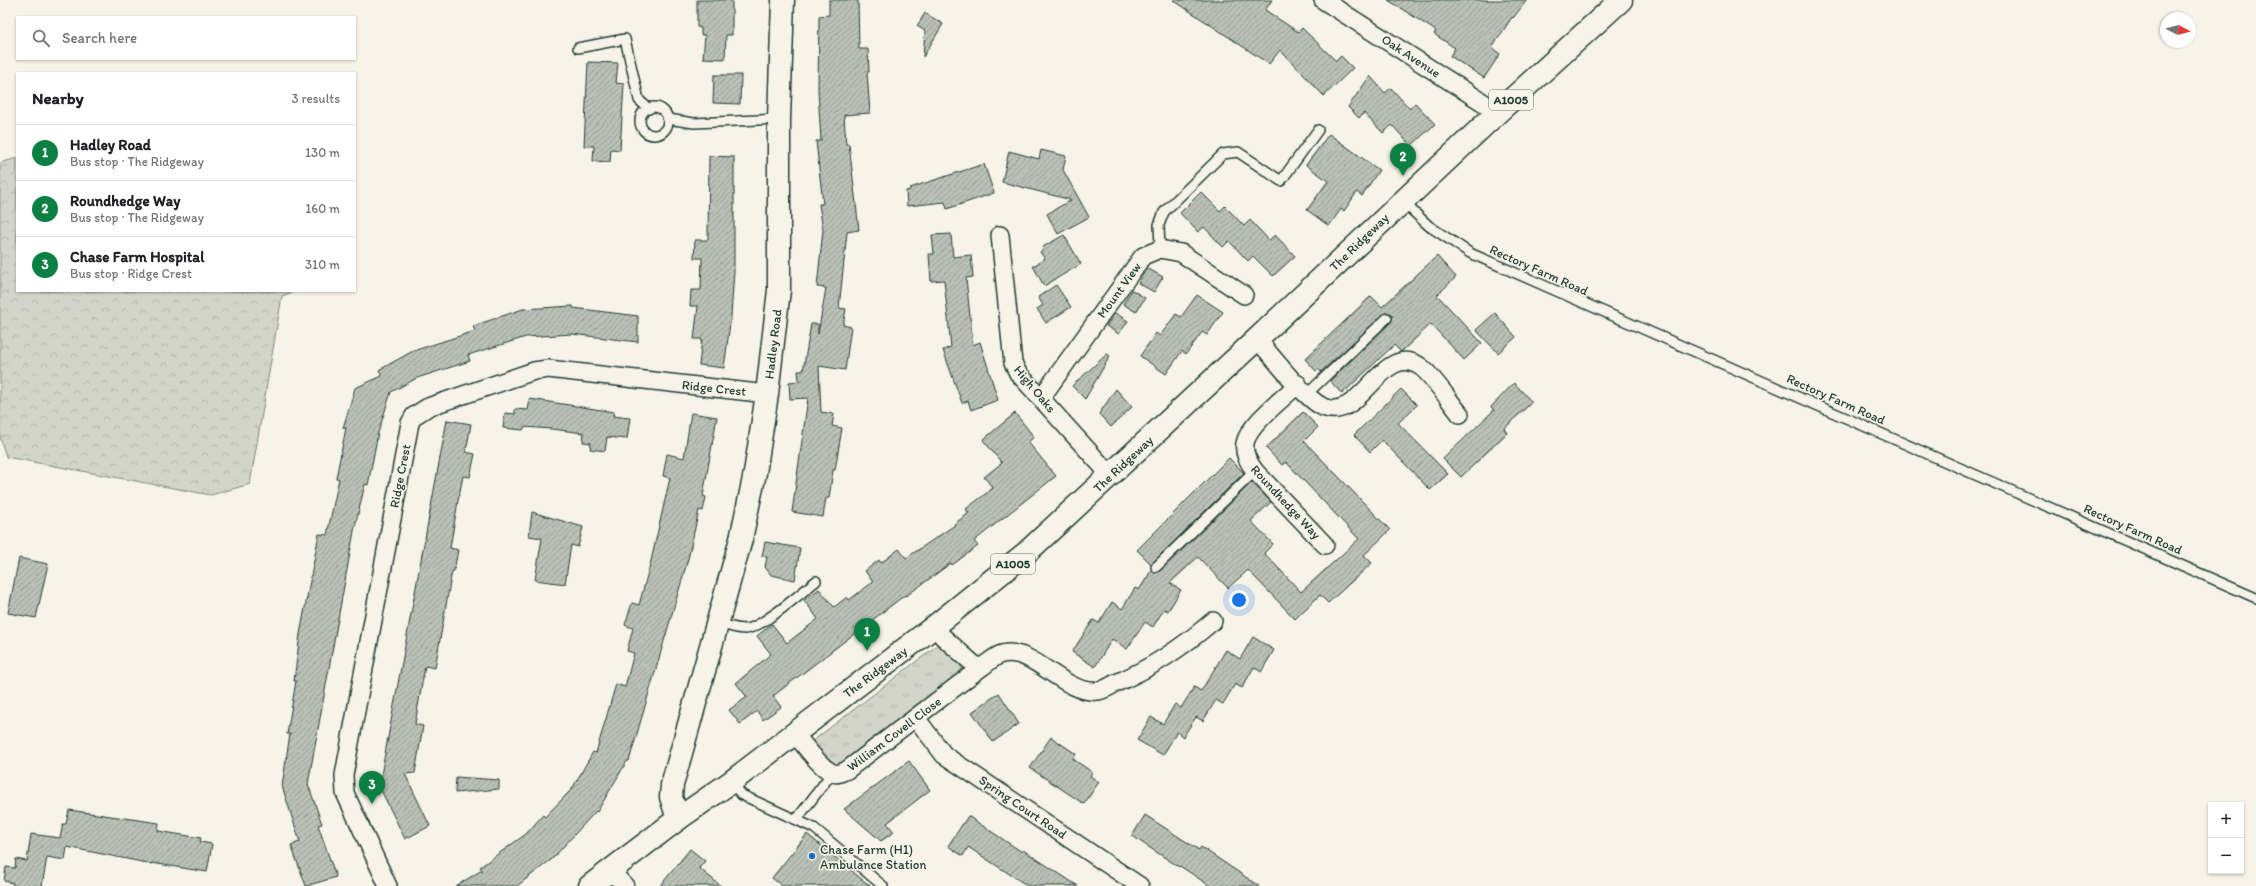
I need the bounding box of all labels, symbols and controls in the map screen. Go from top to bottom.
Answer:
north arrow [2160,12,2196,48]
search box [16,16,356,60]
icon: search [30,27,52,49]
text: Search here [62,29,137,47]
street label: Oak Avenue [1379,31,1443,81]
text: Nearby [32,88,84,108]
road number: A1005 [1489,90,1533,110]
text: 3 results [291,91,340,106]
text: Hadley Road [70,136,151,154]
pin: 2 [1390,143,1416,176]
text: 1 [42,145,48,160]
text: 130 m [305,145,340,160]
text: Bus stop · The Ridgeway [70,154,204,169]
text: Roundhedge Way [70,192,180,210]
text: 2 [42,201,48,216]
text: 160 m [305,201,340,216]
text: Bus stop · The Ridgeway [70,210,204,225]
street label: The Ridgeway [1326,210,1392,274]
street label: Rectory Farm Road [1487,242,1591,298]
text: Chase Farm Hospital [70,248,204,266]
text: 3 [41,257,49,272]
text: 310 m [305,257,340,272]
street label: Mount View [1094,259,1144,321]
text: Bus stop · Ridge Crest [70,266,192,281]
street label: Hadley Road [761,308,785,380]
street label: High Oaks [1011,362,1059,416]
street label: Rectory Farm Road [1784,371,1888,427]
street label: Ridge Crest [681,377,747,399]
street label: The Ridgeway [1090,432,1156,496]
street label: Ridge Crest [386,443,414,509]
street label: Roundhedge Way [1248,462,1324,542]
street label: Rectory Farm Road [2081,501,2185,557]
road number: A1005 [991,554,1035,574]
your location [1229,590,1249,610]
pin: 1 [854,618,880,651]
street label: The Ridgeway [840,643,910,701]
street label: William Covell Close [844,694,944,774]
pin: 3 [359,771,385,804]
street label: Spring Court Road [976,772,1070,842]
map controls [2208,802,2244,874]
button: + [2208,802,2244,838]
button: − [2208,838,2244,874]
place label: Chase Farm (H1) Ambulance Station [820,842,926,872]
marker: Chase Farm (H1) Ambulance Station [807,851,817,861]

